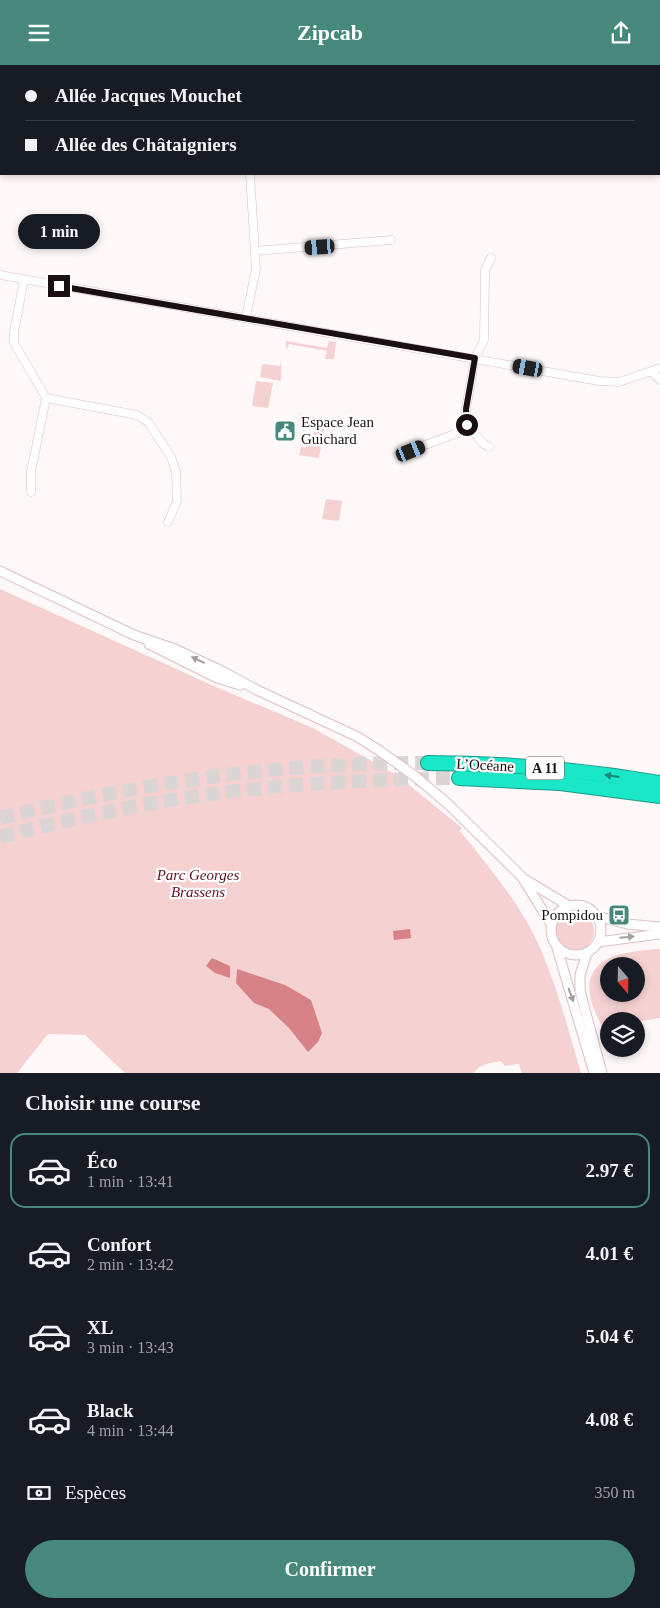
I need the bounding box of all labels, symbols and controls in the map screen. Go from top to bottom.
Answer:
icon: menu [25,19,53,47]
icon: share [607,19,635,47]
text: Zipcab [297,20,363,45]
text: Allée Jacques Mouchet [55,85,242,106]
text: Allée des Châtaigniers [55,134,237,155]
callout: 1 min [18,213,100,249]
text: 1 min [40,223,78,240]
car [304,238,335,256]
route end [48,275,70,297]
car [511,358,544,378]
place label: Espace Jean Guichard [301,414,374,447]
route start [456,414,478,436]
public building icon: Espace Jean Guichard [273,419,297,443]
car [394,438,427,464]
one-way arrow [191,656,205,664]
street label: L’Océane [456,755,515,775]
road number: A 11 [526,756,564,779]
one-way arrow [603,772,619,780]
park label: Parc Georges Brassens [156,867,239,900]
bus stop icon: Pompidou [607,903,631,927]
place label: Pompidou [541,907,603,923]
one-way arrow [620,933,636,941]
north arrow [600,957,645,1003]
map controls [600,957,645,1057]
one-way arrow [568,987,575,1002]
button: layers [600,1012,645,1057]
text: Choisir une course [25,1090,201,1115]
icon: car [27,1148,72,1193]
text: Éco [87,1151,118,1172]
text: 2.97 € [586,1160,633,1181]
text: 1 min · 13:41 [87,1173,174,1190]
icon: car [27,1231,72,1276]
text: Confort [87,1234,151,1255]
text: 4.01 € [586,1243,633,1264]
text: 2 min · 13:42 [87,1256,174,1273]
icon: car [27,1314,72,1359]
text: XL [87,1317,113,1338]
text: 5.04 € [586,1326,633,1347]
text: 3 min · 13:43 [87,1339,174,1356]
icon: car [27,1397,72,1442]
text: Black [87,1400,133,1421]
text: 4.08 € [586,1409,633,1430]
text: 4 min · 13:44 [87,1422,174,1439]
icon: cash [25,1479,53,1507]
text: Espèces [65,1482,126,1503]
text: 350 m [595,1484,635,1501]
button: Confirmer [25,1540,635,1598]

